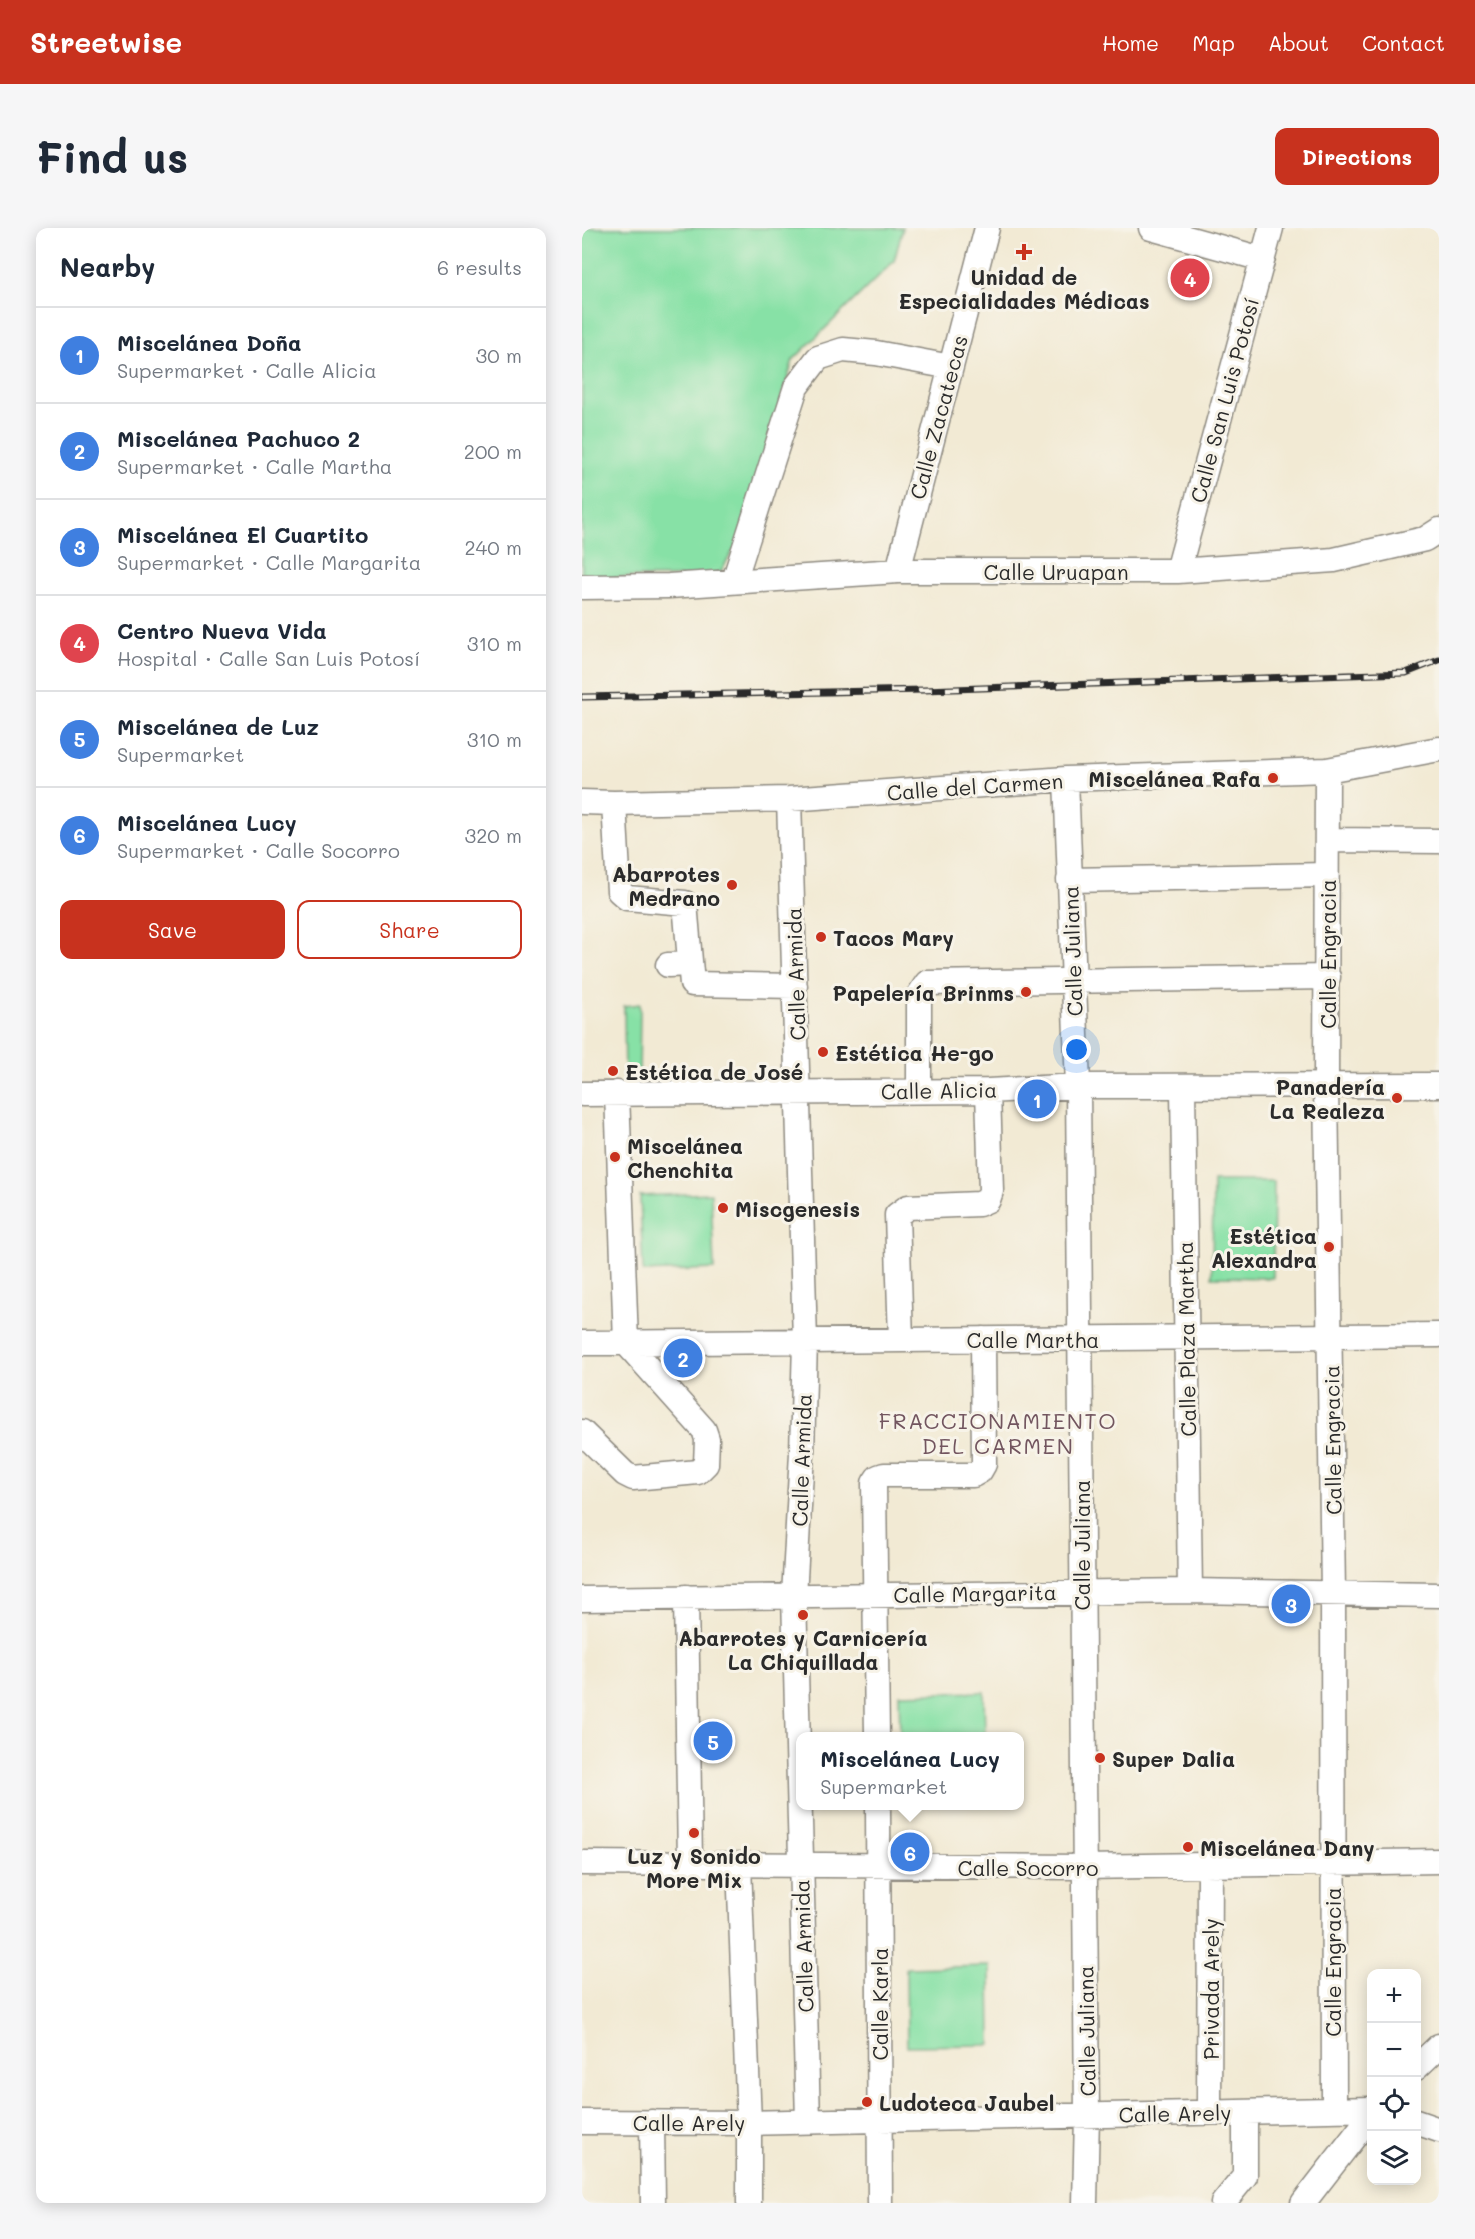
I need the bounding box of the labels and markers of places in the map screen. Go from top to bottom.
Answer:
marker: Unidad de Especialidades Médicas [1015,243,1033,261]
pin: 4 [1170,256,1210,300]
place label: Unidad de Especialidades Médicas [898,263,1150,314]
place label: Miscelánea Rafa [1088,765,1261,792]
marker: Miscelánea Rafa [1266,771,1280,785]
place label: Abarrotes Medrano [612,860,720,911]
marker: Abarrotes Medrano [725,878,739,892]
place label: Tacos Mary [833,924,954,952]
marker: Tacos Mary [814,930,828,944]
place label: Papelería Brinms [833,979,1014,1006]
marker: Papelería Brinms [1019,985,1033,999]
place label: Estética He-go [835,1039,994,1066]
marker: Estética He-go [816,1045,830,1059]
place label: Estética de José [625,1058,803,1085]
marker: Estética de José [606,1064,620,1078]
place label: Panadería La Realeza [1269,1073,1385,1124]
pin: 1 [1018,1076,1056,1122]
marker: Panadería La Realeza [1390,1091,1404,1105]
place label: Miscelánea Chenchita [627,1132,743,1183]
marker: Miscelánea Chenchita [608,1150,622,1164]
place label: Miscgenesis [735,1195,860,1222]
marker: Miscgenesis [716,1201,730,1215]
place label: Estética Alexandra [1211,1222,1317,1273]
marker: Estética Alexandra [1322,1240,1336,1254]
pin: 2 [664,1336,702,1380]
pin: 3 [1272,1582,1310,1626]
marker: Abarrotes y Carnicería La Chiquillada [796,1608,810,1622]
place label: Abarrotes y Carnicería La Chiquillada [678,1624,928,1675]
pin: 5 [694,1718,732,1764]
place label: Super Dalia [1112,1745,1235,1772]
marker: Super Dalia [1093,1751,1107,1765]
marker: Luz y Sonido More Mix [687,1826,701,1840]
pin: 6 [890,1830,930,1874]
place label: Miscelánea Dany [1200,1834,1375,1862]
marker: Miscelánea Dany [1181,1840,1195,1854]
place label: Luz y Sonido More Mix [627,1842,761,1893]
place label: Ludoteca Jaubel [879,2089,1054,2116]
marker: Ludoteca Jaubel [860,2095,874,2109]

